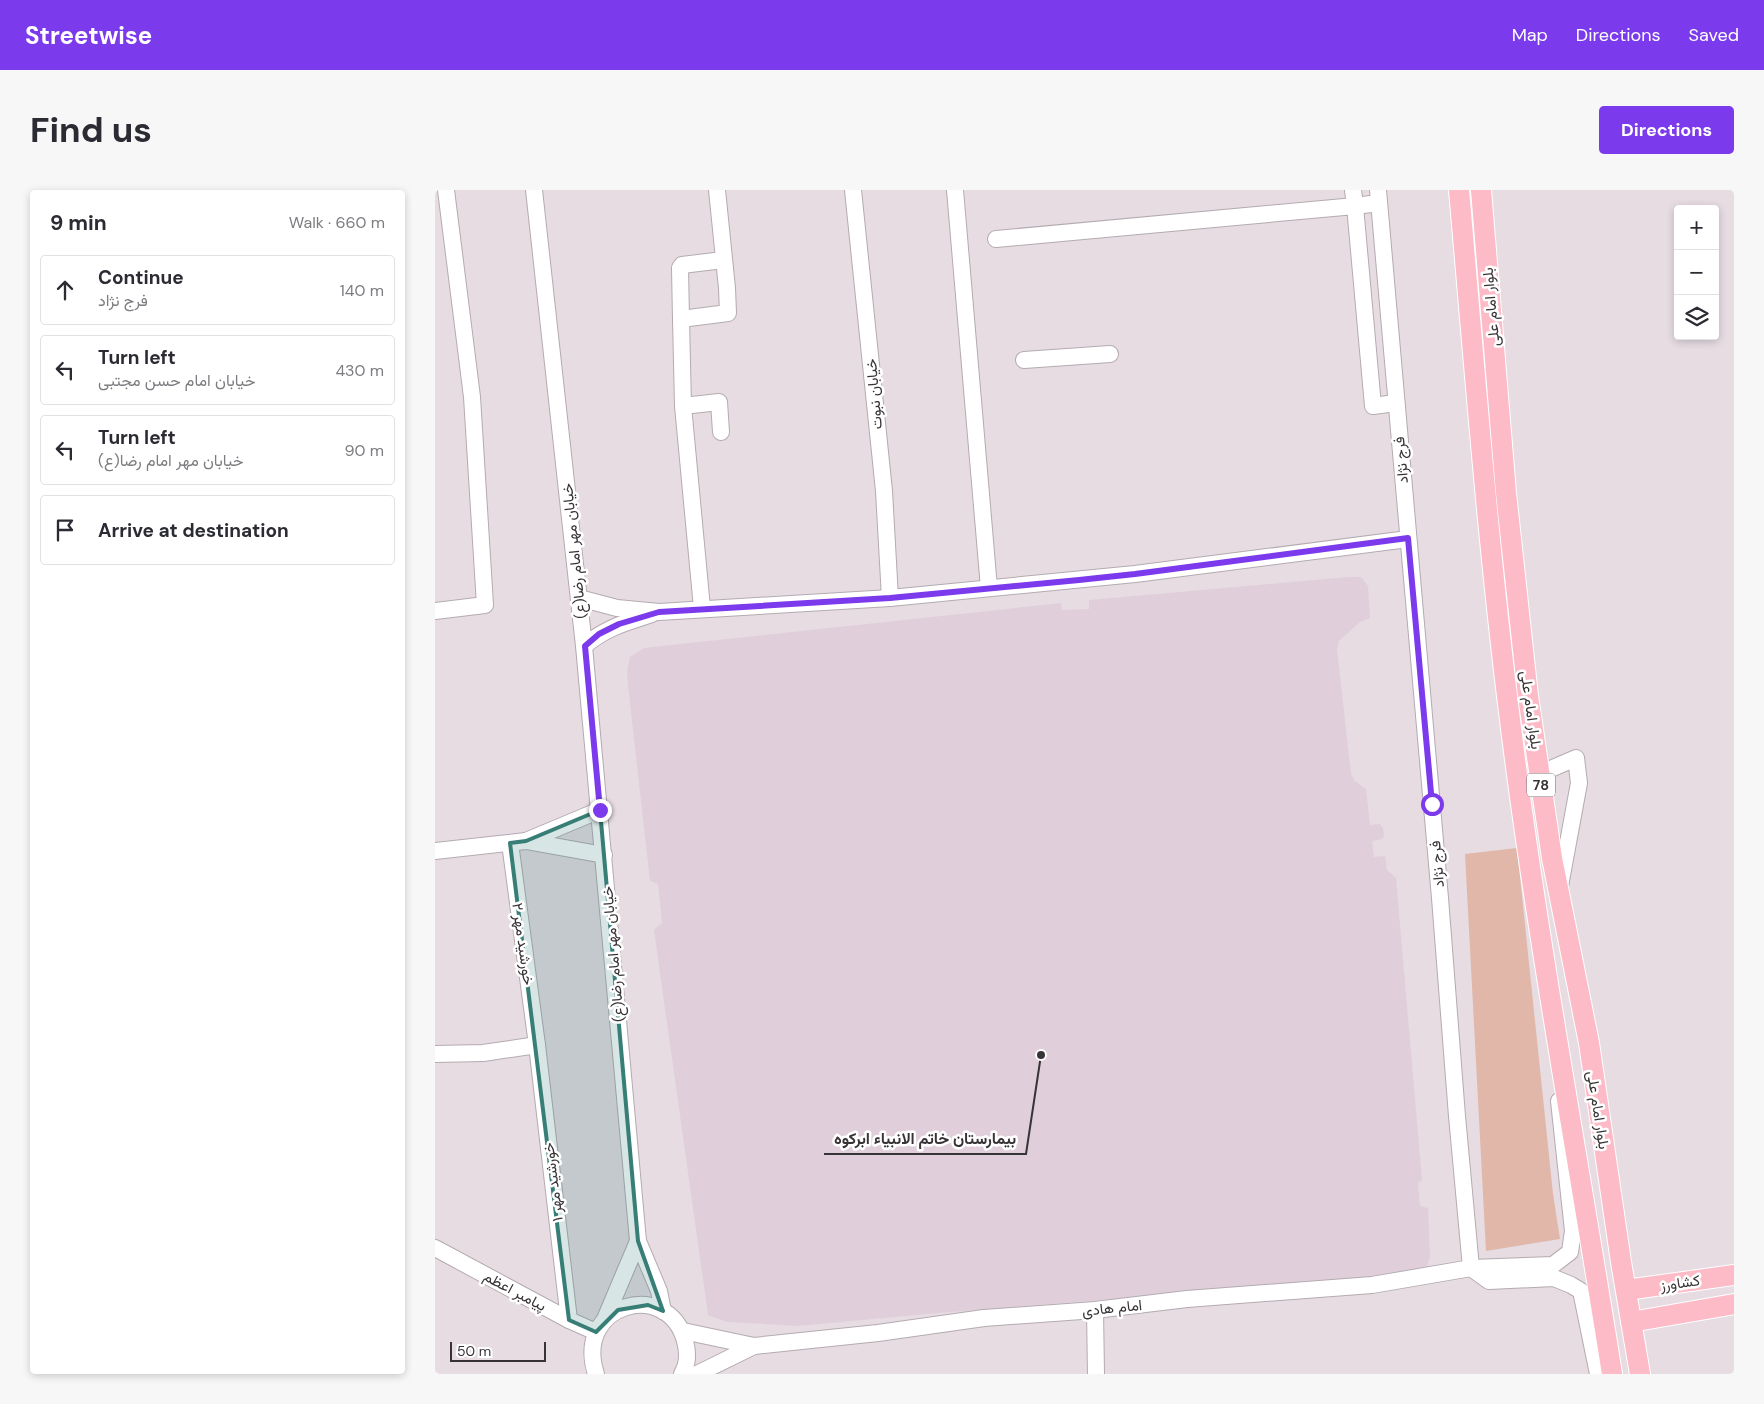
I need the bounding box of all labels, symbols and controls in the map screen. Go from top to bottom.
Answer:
text: Streetwise [25,20,152,51]
text: Map [1512,23,1548,47]
text: Directions [1576,23,1661,47]
text: Saved [1689,23,1739,47]
button: Directions [1599,106,1734,154]
text: Find us [30,107,152,153]
map controls [1674,205,1719,340]
button: + [1674,205,1719,250]
text: 9 min [50,209,107,237]
text: Walk · 660 m [289,212,385,233]
button: − [1674,250,1719,295]
text: Continue [98,265,184,290]
street label: بلوار امام علی [1478,267,1504,347]
icon: ahead [51,276,79,304]
text: 140 m [340,280,384,301]
text: فرج نژاد [98,290,148,311]
button: layers [1674,295,1719,340]
text: Turn left [98,345,176,370]
icon: left [51,356,79,384]
street label: خیابان نبوت [861,358,887,430]
text: 430 m [335,360,384,381]
text: خیابان امام حسن مجتبی [98,370,256,391]
text: Turn left [98,425,176,450]
icon: left [51,436,79,464]
street label: فرج نژاد [1389,436,1414,484]
text: 90 m [344,440,384,461]
text: خیابان مهر امام رضا(ع) [98,450,243,471]
street label: خیابان مهر امام رضا(ع) [557,482,592,620]
icon: arrive [51,516,79,544]
text: Arrive at destination [98,518,289,543]
street label: بلوار امام علی [1516,669,1546,751]
road number: 78 [1527,774,1555,796]
route start [1421,793,1444,816]
route end [589,799,612,822]
street label: فرج نژاد [1425,840,1450,888]
street label: خیابان مهر امام رضا(ع) [597,885,630,1023]
street label: خورشید مهر ۲ [507,901,539,987]
street label: بلوار امام علی [1582,1069,1614,1151]
callout: بیمارستان خاتم الانبیاء ابرکوه [824,1123,1026,1154]
text: بیمارستان خاتم الانبیاء ابرکوه [834,1128,1016,1149]
street label: خورشید مهر ۱ [538,1141,568,1223]
street label: پیامبر اعظم [480,1266,550,1316]
street label: کشاورز [1658,1270,1702,1296]
street label: امام هادی [1081,1295,1143,1321]
scale bar [450,1339,546,1362]
text: 50 m [457,1342,491,1360]

